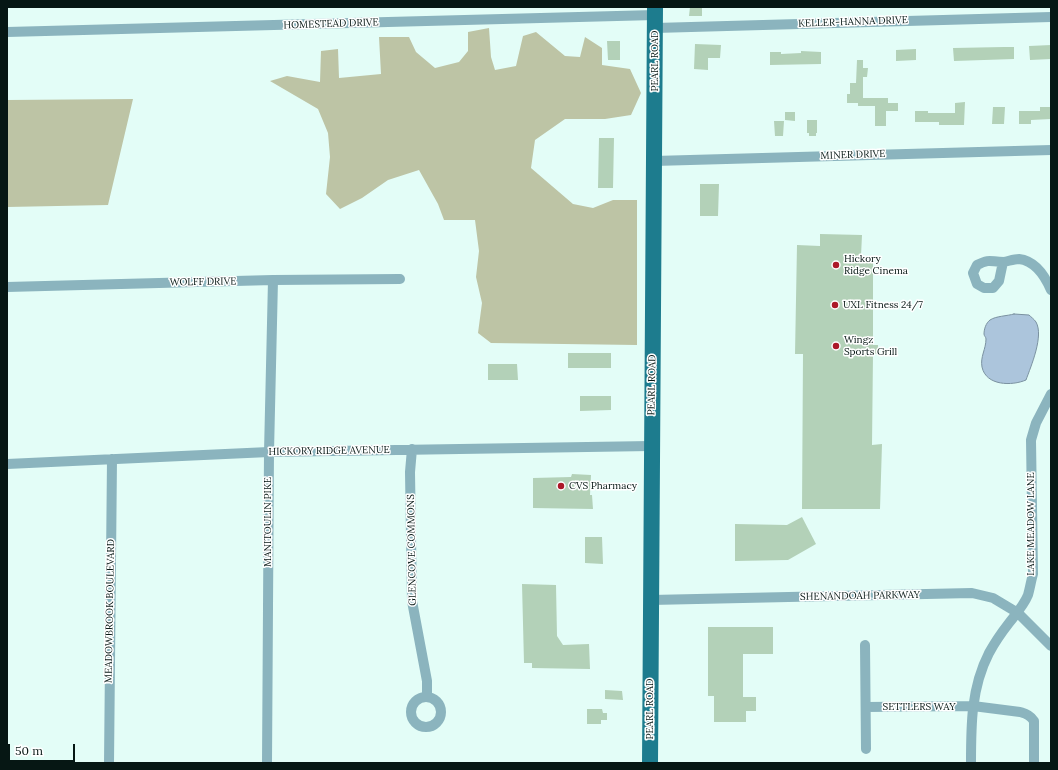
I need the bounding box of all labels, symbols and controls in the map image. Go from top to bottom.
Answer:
street label: KELLER-HANNA DRIVE [798,14,908,30]
street label: HOMESTEAD DRIVE [283,16,379,32]
street label: PEARL ROAD [649,31,661,91]
street label: MINER DRIVE [820,148,886,162]
place label: Hickory Ridge Cinema [844,253,908,276]
marker: Hickory Ridge Cinema [831,260,841,270]
street label: WOLFF DRIVE [170,275,236,289]
place label: UXL Fitness 24/7 [843,299,923,311]
marker: UXL Fitness 24/7 [830,300,840,310]
place label: Wingz Sports Grill [844,334,897,358]
marker: Wingz Sports Grill [831,341,841,351]
street label: PEARL ROAD [645,354,659,416]
street label: HICKORY RIDGE AVENUE [268,444,390,458]
street label: LAKE MEADOW LANE [1025,472,1037,576]
street label: MANITOULIN PIKE [262,477,274,567]
place label: CVS Pharmacy [569,480,637,492]
marker: CVS Pharmacy [556,481,566,491]
street label: GLENCOVE COMMONS [405,494,419,606]
street label: MEADOWBROOK BOULEVARD [103,539,117,683]
street label: SHENANDOAH PARKWAY [800,589,920,603]
street label: PEARL ROAD [644,679,656,739]
street label: SETTLERS WAY [882,701,956,713]
scale bar [10,736,77,762]
text: 50 m [15,743,43,758]

